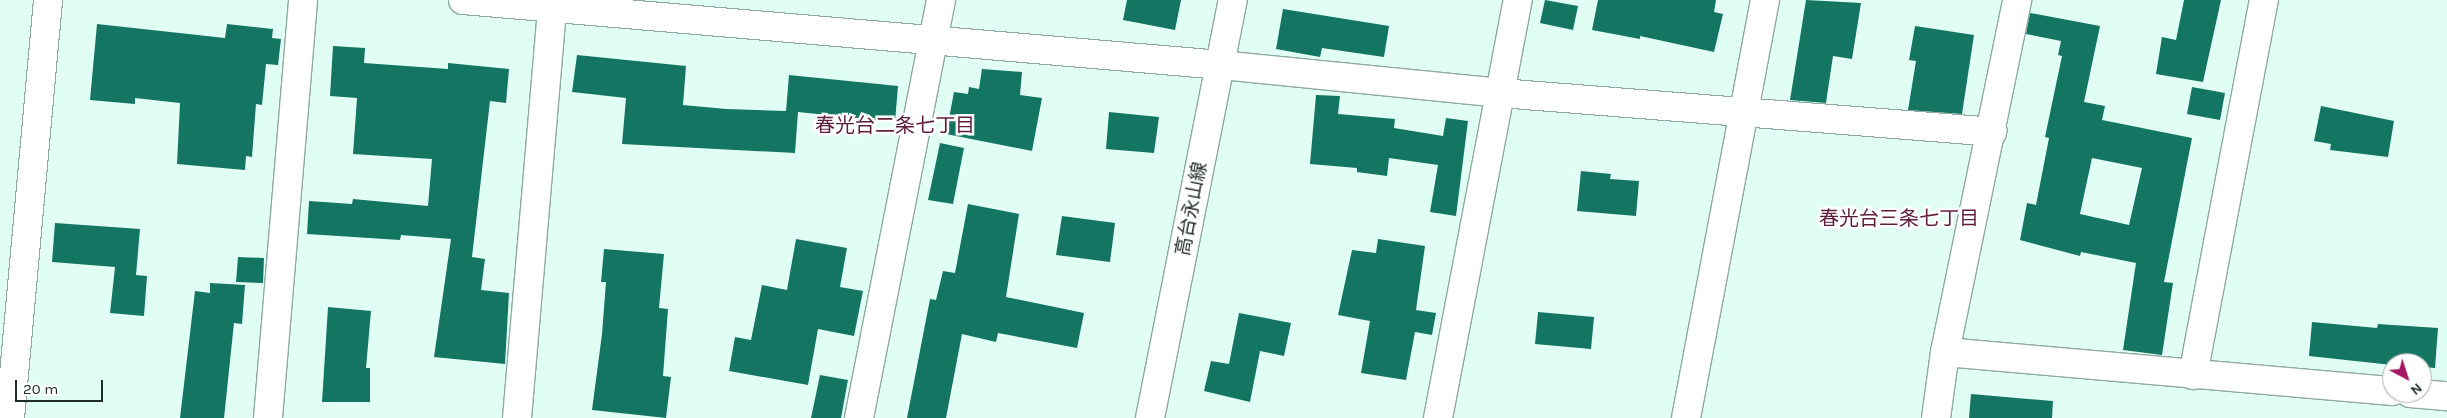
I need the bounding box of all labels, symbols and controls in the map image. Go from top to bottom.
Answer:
district label: 春光台二条七丁目 [815,113,975,137]
street label: 高台永山線 [1172,160,1212,258]
district label: 春光台三条七丁目 [1819,206,1979,230]
north arrow [2382,353,2432,403]
scale bar [18,370,105,402]
text: N [2407,379,2426,399]
text: 20 m [23,380,58,398]

